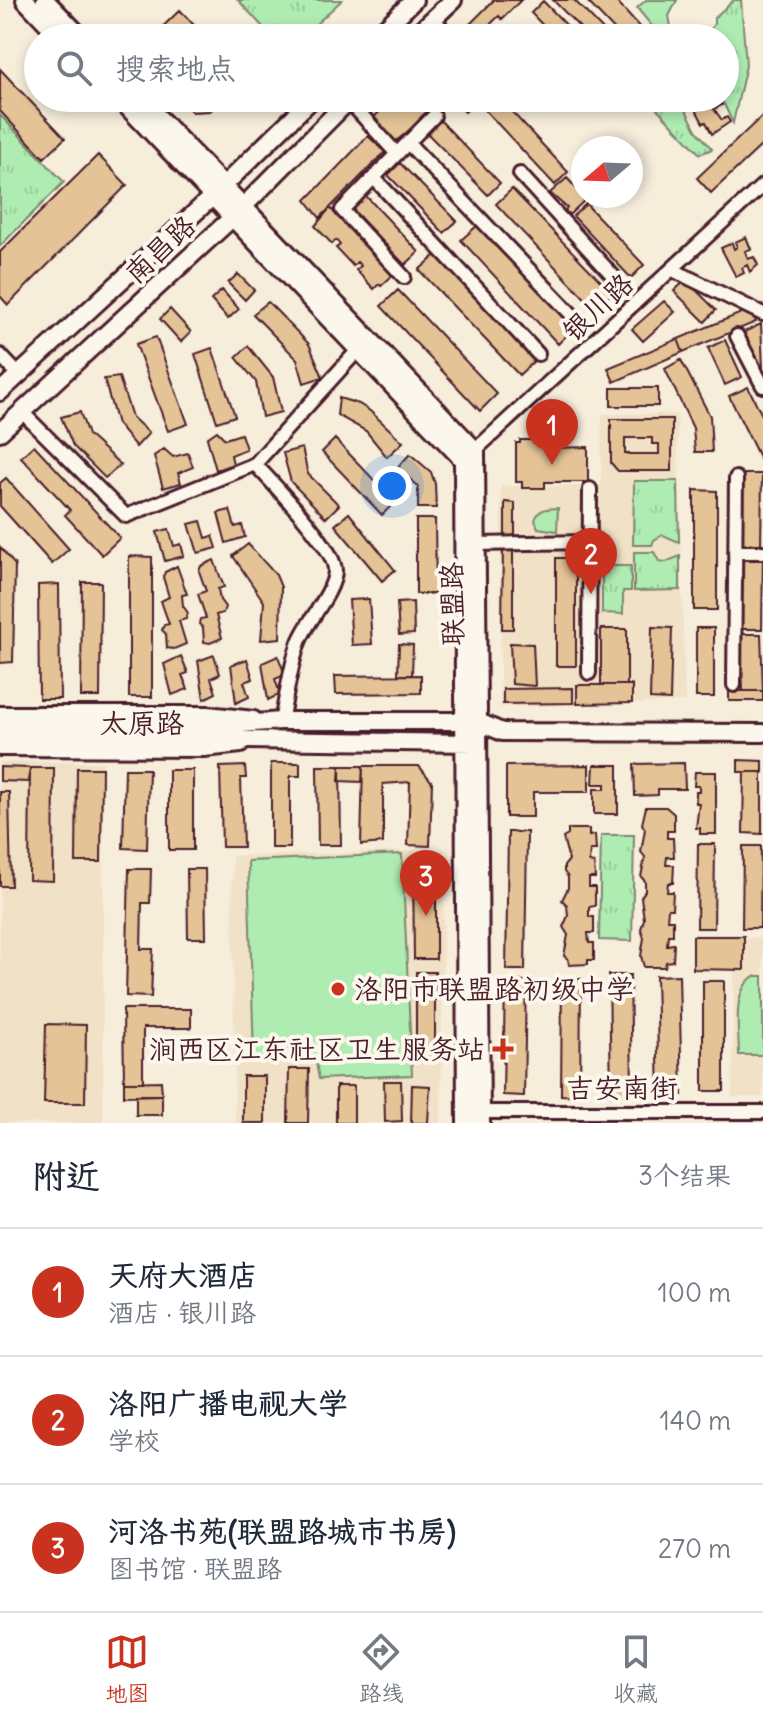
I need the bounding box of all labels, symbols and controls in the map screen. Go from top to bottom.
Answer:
search box [24,24,739,112]
icon: search [52,46,96,90]
text: 搜索地点 [116,49,236,87]
north arrow [571,136,643,208]
street label: 南昌路 [117,207,203,291]
street label: 银川路 [555,265,641,349]
pin: 1 [526,399,578,465]
your location [372,466,412,506]
pin: 2 [565,528,617,594]
street label: 联盟路 [433,562,471,646]
street label: 太原路 [100,705,184,741]
pin: 3 [400,850,452,916]
place label: 洛阳市联盟路初级中学 [354,971,634,1007]
marker: 洛阳市联盟路初级中学 [329,980,347,998]
place label: 涧西区江东社区卫生服务站 [149,1031,485,1067]
marker: 涧西区江东社区卫生服务站 [492,1038,514,1060]
street label: 吉安南街 [566,1070,678,1106]
text: 附近 [32,1154,100,1197]
text: 3个结果 [638,1159,731,1192]
text: 天府大酒店 [108,1256,258,1294]
text: 1 [53,1276,63,1309]
text: 100 m [657,1276,731,1309]
text: 酒店 · 银川路 [108,1296,256,1329]
text: 洛阳广播电视大学 [108,1384,348,1422]
text: 2 [51,1404,65,1437]
text: 140 m [660,1404,731,1437]
text: 学校 [108,1424,160,1457]
text: 河洛书苑(联盟路城市书房) [108,1512,456,1550]
text: 3 [51,1532,65,1565]
text: 270 m [658,1532,731,1565]
text: 图书馆 · 联盟路 [108,1552,282,1585]
tab: 地图 [105,1630,149,1707]
tab: 路线 [359,1630,404,1707]
tab: 收藏 [614,1630,658,1707]

